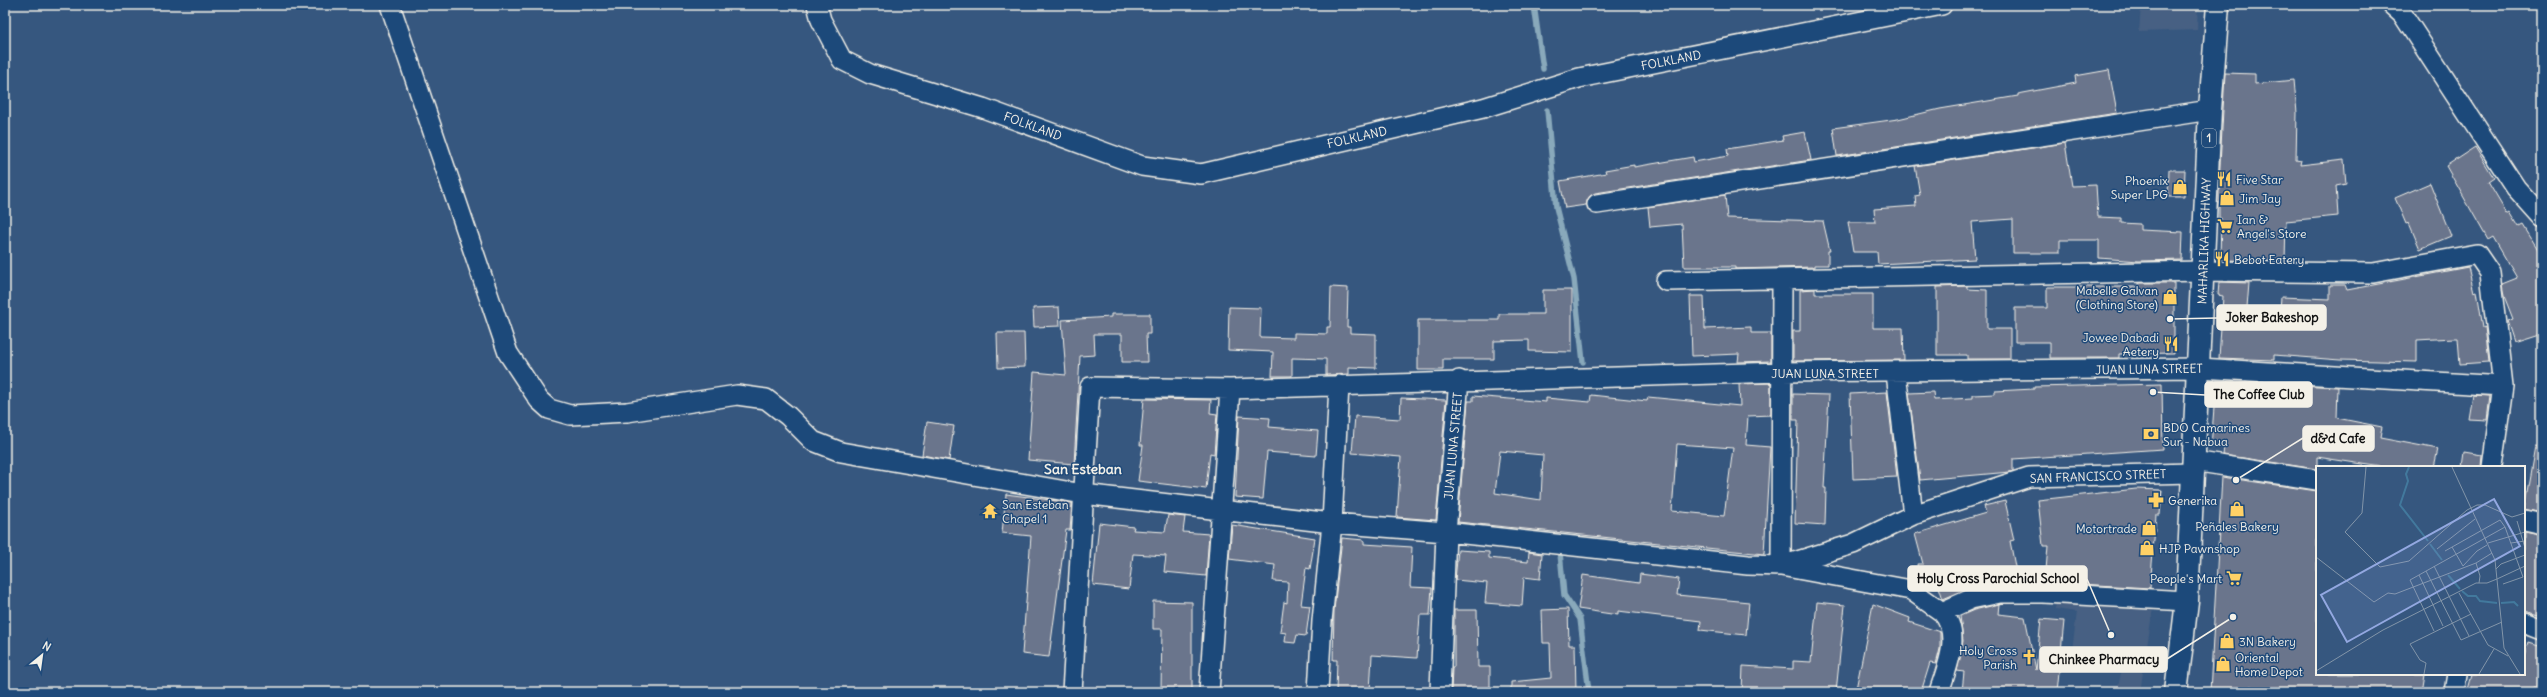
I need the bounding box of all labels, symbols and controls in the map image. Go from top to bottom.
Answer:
street label: FOLKLAND [1640,47,1702,73]
street label: FOLKLAND [1002,109,1064,143]
street label: FOLKLAND [1326,123,1388,151]
road number: 1 [2202,129,2216,147]
restaurant icon: Five Star [2215,170,2233,188]
place label: Five Star [2236,172,2283,187]
place label: Phoenix Super LPG [2111,173,2168,202]
street label: MAHARLIKA HIGHWAY [2194,177,2214,304]
shop icon: Phoenix Super LPG [2171,178,2189,196]
shop icon: Jim Jay [2218,189,2236,207]
place label: Jim Jay [2239,191,2281,206]
place label: Ian & Angel's Store [2237,212,2306,241]
supermarket icon: Ian & Angel's Store [2216,217,2234,235]
restaurant icon: Bebot Eatery [2213,250,2231,268]
place label: Bebot Eatery [2234,252,2304,267]
place label: Mabelle Galvan (Clothing Store) [2076,283,2158,312]
shop icon: Mabelle Galvan (Clothing Store) [2161,288,2179,306]
callout: Joker Bakeshop [2217,305,2326,330]
text: Joker Bakeshop [2225,309,2319,326]
place label: Jowee Dabadi Aetery [2082,330,2159,359]
restaurant icon: Jowee Dabadi Aetery [2162,335,2180,353]
street label: JUAN LUNA STREET [2095,361,2203,377]
street label: JUAN LUNA STREET [1771,366,1879,381]
callout: The Coffee Club [2205,382,2312,407]
text: The Coffee Club [2213,386,2305,403]
street label: JUAN LUNA STREET [1441,392,1465,500]
place label: BDO Camarines Sur - Nabua [2163,420,2250,449]
bank icon: BDO Camarines Sur - Nabua [2142,425,2160,443]
callout: d&d Cafe [2303,426,2374,451]
text: d&d Cafe [2310,430,2366,447]
district label: San Esteban [1044,460,1122,478]
street label: SAN FRANCISCO STREET [2030,466,2166,486]
inset map [2316,466,2525,675]
pharmacy icon: Generika [2147,491,2165,509]
place label: Generika [2168,493,2217,508]
place label: San Esteban Chapel 1 [1002,497,1069,526]
shop icon: Peñales Bakery [2228,500,2246,518]
temple icon: San Esteban Chapel 1 [981,502,999,520]
shop icon: Motortrade [2140,519,2158,537]
place label: Peñales Bakery [2195,519,2279,534]
place label: Motortrade [2076,521,2137,536]
shop icon: HJP Pawnshop [2138,539,2156,557]
place label: HJP Pawnshop [2159,541,2240,556]
callout: Holy Cross Parochial School [1908,566,2087,591]
supermarket icon: People's Mart [2225,569,2243,587]
text: Holy Cross Parochial School [1917,570,2079,587]
place label: People's Mart [2150,571,2222,586]
shop icon: 3N Bakery [2218,632,2236,650]
place label: 3N Bakery [2239,634,2296,649]
north arrow [22,635,62,675]
text: N [40,638,54,654]
place label: Holy Cross Parish [1959,643,2017,672]
callout: Chinkee Pharmacy [2040,647,2167,672]
church icon: Holy Cross Parish [2020,648,2038,666]
place label: Oriental Home Depot [2235,650,2303,679]
text: Chinkee Pharmacy [2049,651,2159,668]
shop icon: Oriental Home Depot [2214,655,2232,673]

